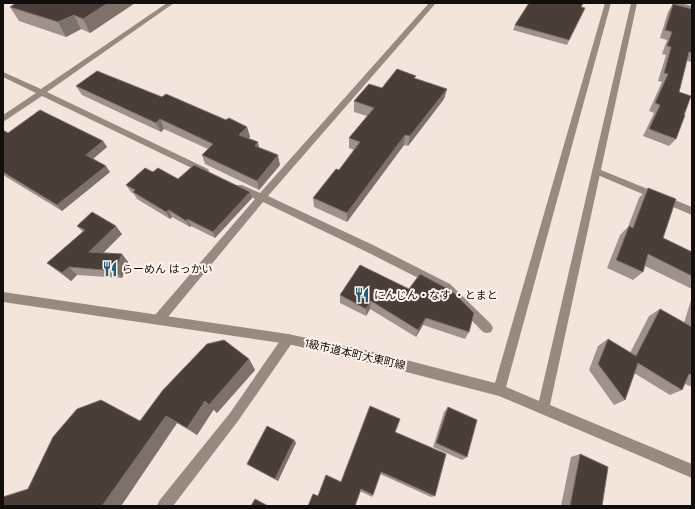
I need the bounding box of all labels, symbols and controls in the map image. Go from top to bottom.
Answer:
restaurant icon: らーめん はっかい [101,260,119,278]
place label: らーめん はっかい [122,263,213,276]
restaurant icon: にんじん・なす ・とまと [353,286,371,304]
place label: にんじん・なす ・とまと [374,289,498,302]
street label: 1級市道本町大東町線 [303,337,407,372]

